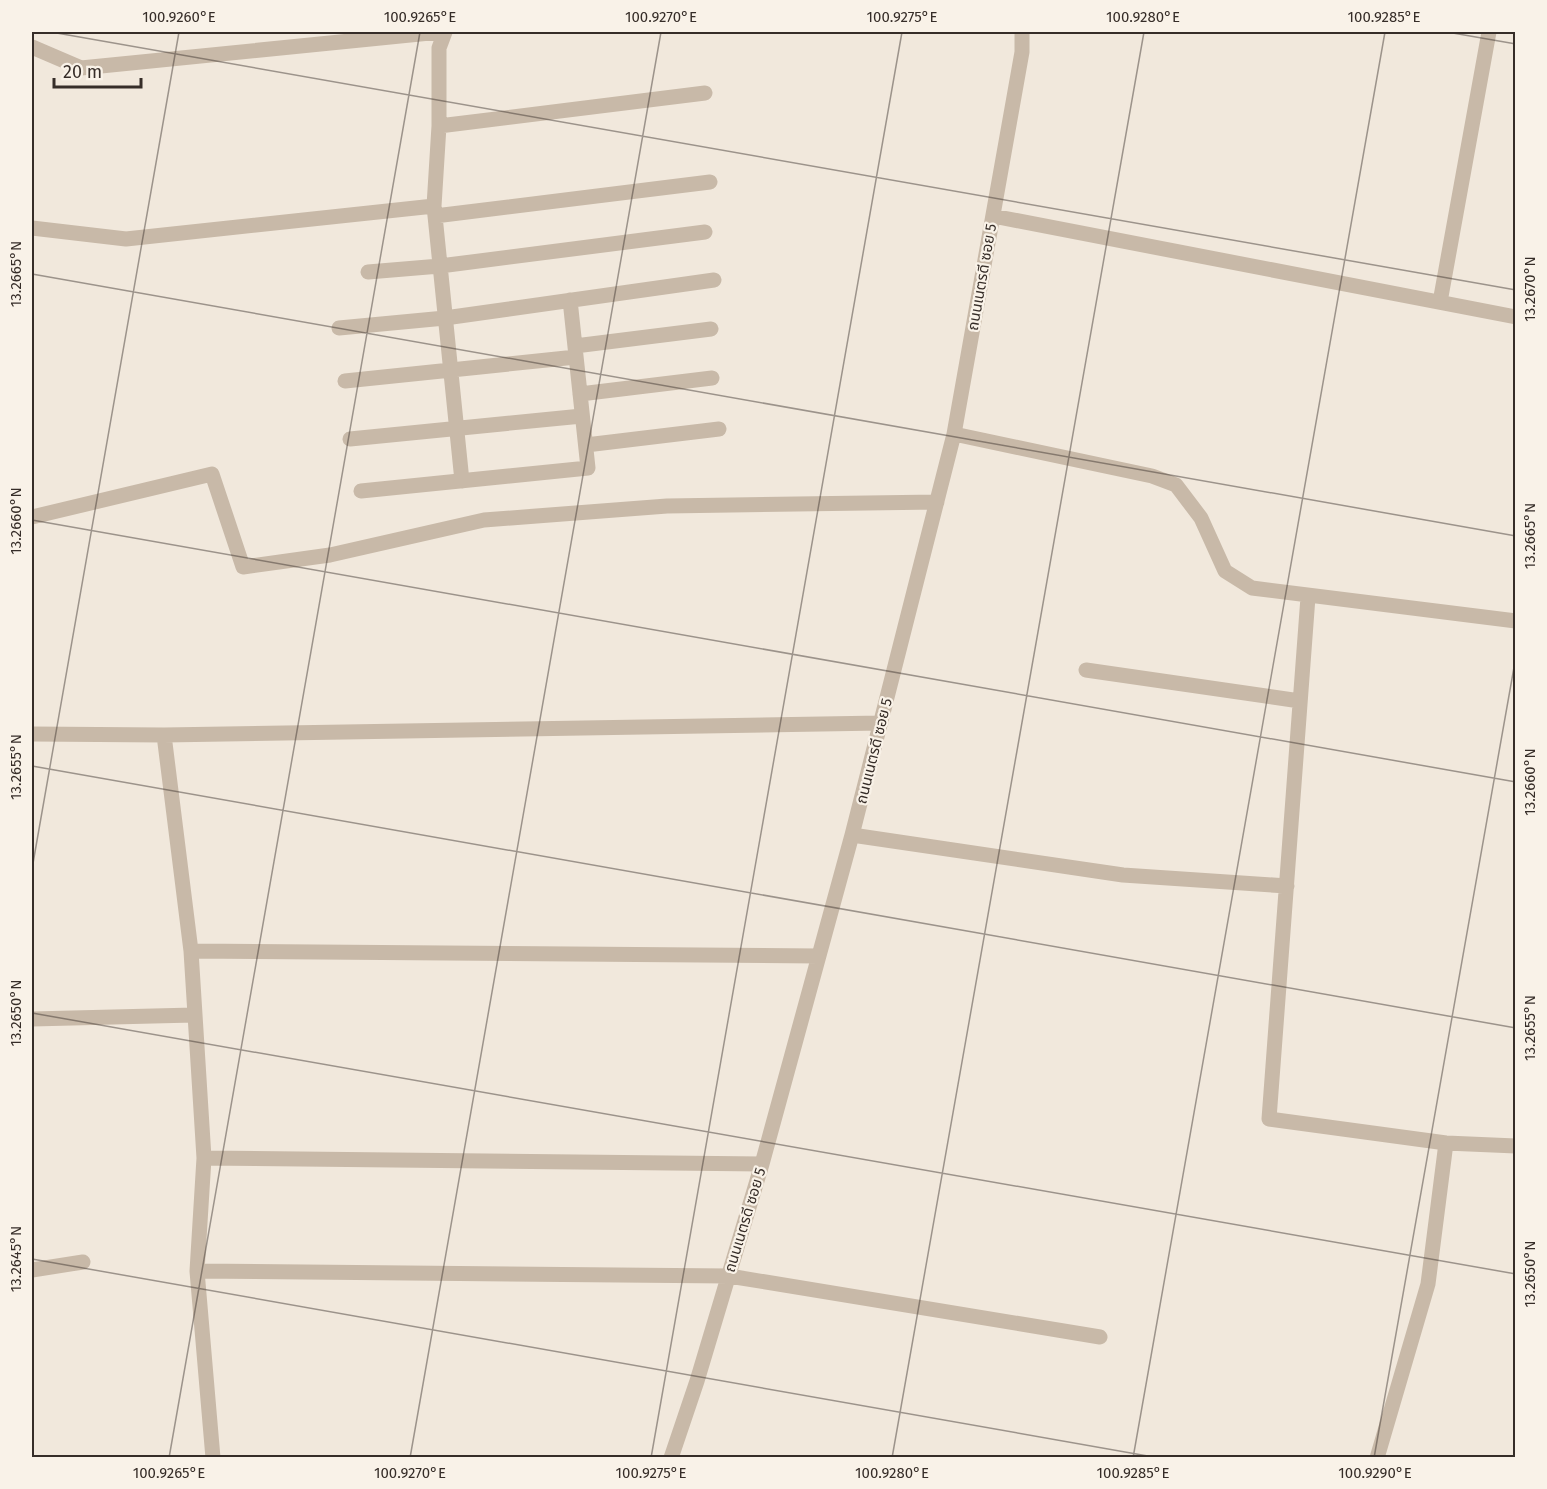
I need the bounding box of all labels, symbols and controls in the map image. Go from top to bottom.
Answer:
text: 100.9260°E [142,8,216,26]
text: 100.9265°E [384,8,456,26]
text: 100.9270°E [625,8,697,26]
text: 100.9275°E [867,8,937,26]
text: 100.9280°E [1106,8,1180,26]
text: 100.9285°E [1348,8,1420,26]
scale bar [54,51,141,89]
text: 20 m [63,61,102,83]
street label: ถนนเนตรดี ซอย 5 [964,222,1000,332]
text: 13.2665°N [7,241,25,307]
text: 13.2670°N [1521,256,1539,322]
text: 13.2660°N [7,487,25,555]
text: 13.2665°N [1521,503,1539,569]
street label: ถนนเนตรดี ซอย 5 [852,696,896,806]
text: 13.2655°N [7,734,25,800]
text: 13.2660°N [1521,748,1539,816]
text: 13.2650°N [7,980,25,1046]
text: 13.2655°N [1521,995,1539,1061]
street label: ถนนเนตรดี ซอย 5 [721,1166,769,1274]
text: 13.2645°N [7,1226,25,1292]
text: 13.2650°N [1521,1241,1539,1307]
text: 100.9265°E [133,1464,205,1482]
text: 100.9270°E [374,1464,446,1482]
text: 100.9275°E [616,1464,686,1482]
text: 100.9280°E [855,1464,929,1482]
text: 100.9285°E [1097,1464,1169,1482]
text: 100.9290°E [1338,1464,1412,1482]

